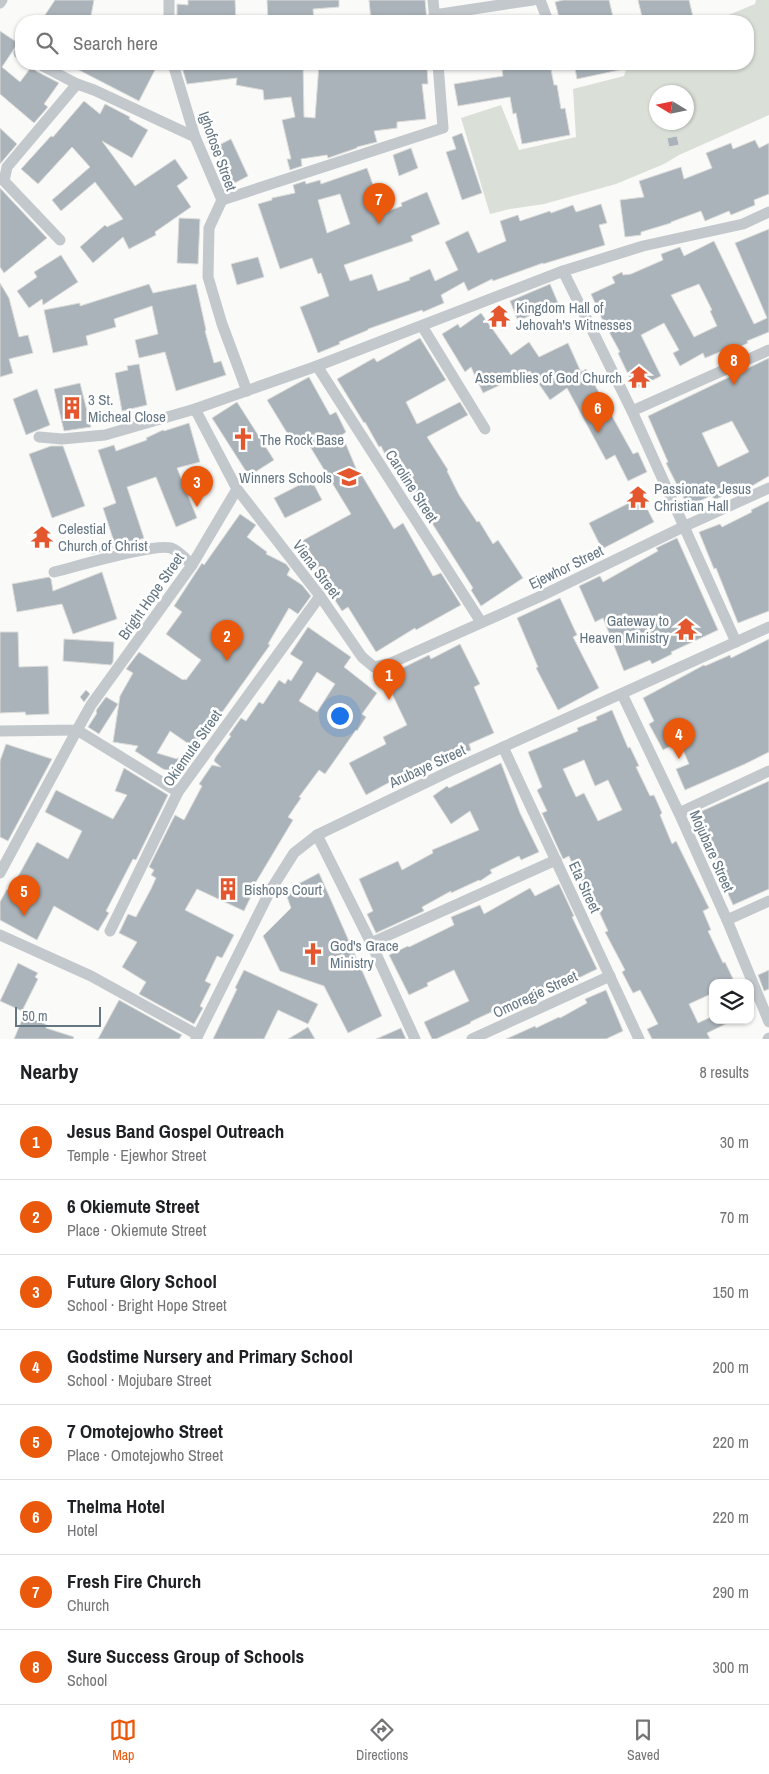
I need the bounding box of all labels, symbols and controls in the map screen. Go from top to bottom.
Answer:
search box [15,15,754,70]
icon: search [33,29,61,57]
text: Search here [73,30,158,56]
north arrow [649,85,694,130]
street label: Ighofose Street [194,108,242,194]
pin: 7 [363,183,395,224]
place label: Kingdom Hall of Jehovah's Witnesses [516,297,632,335]
temple icon: Kingdom Hall of Jehovah's Witnesses [486,303,512,329]
pin: 8 [718,344,750,385]
temple icon: Assemblies of God Church [626,364,652,390]
place label: Assemblies of God Church [474,367,622,388]
place label: 3 St. Micheal Close [88,389,166,427]
pin: 6 [582,392,614,433]
building icon: 3 St. Micheal Close [59,395,85,421]
church icon: The Rock Base [230,426,256,452]
place label: The Rock Base [260,429,344,450]
street label: Caroline Street [381,446,444,527]
school or university icon: Winners Schools [336,464,362,490]
pin: 3 [181,466,213,507]
place label: Winners Schools [239,467,332,488]
place label: Passionate Jesus Christian Hall [654,478,751,516]
temple icon: Passionate Jesus Christian Hall [625,484,651,510]
place label: Celestial Church of Christ [58,518,148,556]
temple icon: Celestial Church of Christ [29,524,55,550]
street label: Viena Street [288,535,346,603]
street label: Ejewhor Street [525,540,607,594]
street label: Bright Hope Street [113,548,189,644]
place label: Gateway to Heaven Ministry [579,610,670,648]
temple icon: Gateway to Heaven Ministry [673,616,699,642]
pin: 2 [211,620,243,661]
pin: 1 [373,659,405,700]
your location [327,703,353,729]
street label: Okiemute Street [158,705,227,791]
pin: 4 [663,718,695,759]
street label: Arubaye Street [384,739,469,793]
street label: Mojubare Street [685,807,740,896]
street label: Eta Street [564,858,606,917]
pin: 5 [8,875,40,916]
building icon: Bishops Court [215,876,241,902]
place label: Bishops Court [244,879,323,900]
place label: God's Grace Ministry [330,935,399,973]
church icon: God's Grace Ministry [300,941,326,967]
street label: Omoregie Street [489,965,581,1023]
map controls [709,979,754,1024]
button: layers [709,979,754,1024]
scale bar [15,1004,101,1027]
text: 50 m [22,1007,48,1025]
text: Nearby [20,1057,78,1086]
text: 8 results [699,1061,749,1083]
text: Jesus Band Gospel Outreach [67,1118,284,1144]
text: 1 [32,1131,40,1153]
text: 30 m [720,1131,749,1153]
text: Temple · Ejewhor Street [67,1144,206,1166]
text: 6 Okiemute Street [67,1193,200,1219]
text: 2 [32,1206,40,1228]
text: 70 m [720,1206,749,1228]
text: Place · Okiemute Street [67,1219,206,1241]
text: Future Glory School [67,1268,217,1294]
text: 3 [32,1281,40,1303]
text: 150 m [713,1281,749,1303]
text: School · Bright Hope Street [67,1294,227,1316]
text: Godstime Nursery and Primary School [67,1343,353,1369]
text: 4 [32,1356,40,1378]
text: 200 m [713,1356,749,1378]
text: School · Mojubare Street [67,1369,211,1391]
text: 7 Omotejowho Street [67,1418,223,1444]
text: 5 [32,1431,40,1453]
text: 220 m [713,1431,749,1453]
text: Place · Omotejowho Street [67,1444,223,1466]
text: Thelma Hotel [67,1493,165,1519]
text: 6 [32,1506,40,1528]
text: 220 m [713,1506,749,1528]
text: Hotel [67,1519,98,1541]
text: Fresh Fire Church [67,1568,201,1594]
text: 7 [32,1581,40,1603]
text: 290 m [713,1581,749,1603]
text: Church [67,1594,109,1616]
text: Sure Success Group of Schools [67,1643,304,1669]
text: 8 [32,1656,40,1678]
text: 300 m [713,1656,749,1678]
text: School [67,1669,107,1691]
tab: Map [109,1716,137,1764]
tab: Directions [356,1716,408,1764]
tab: Saved [627,1716,660,1764]

